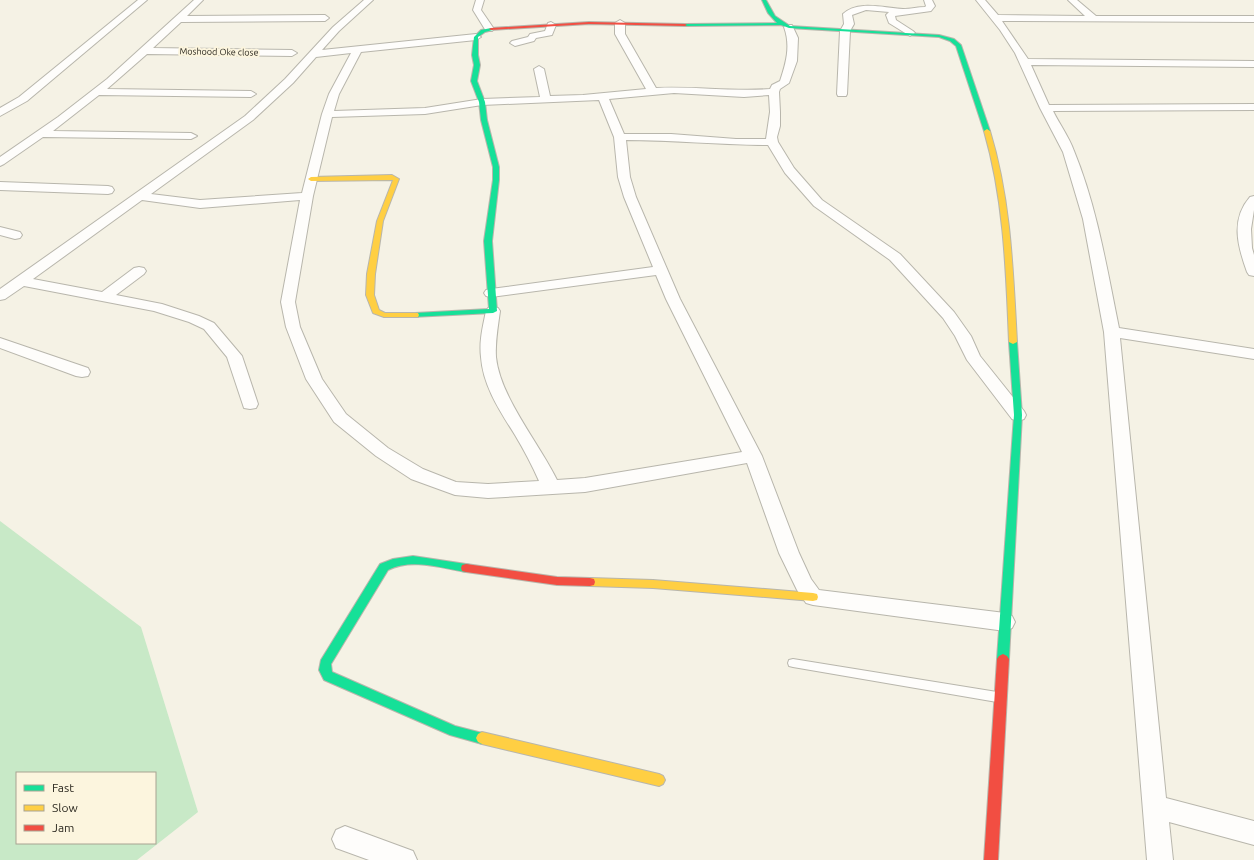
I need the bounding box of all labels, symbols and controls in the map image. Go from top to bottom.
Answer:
street label: Moshood Oke close [179,46,259,58]
legend [16,772,156,844]
text: Fast [52,781,74,794]
text: Slow [52,801,78,814]
text: Jam [52,821,74,834]

